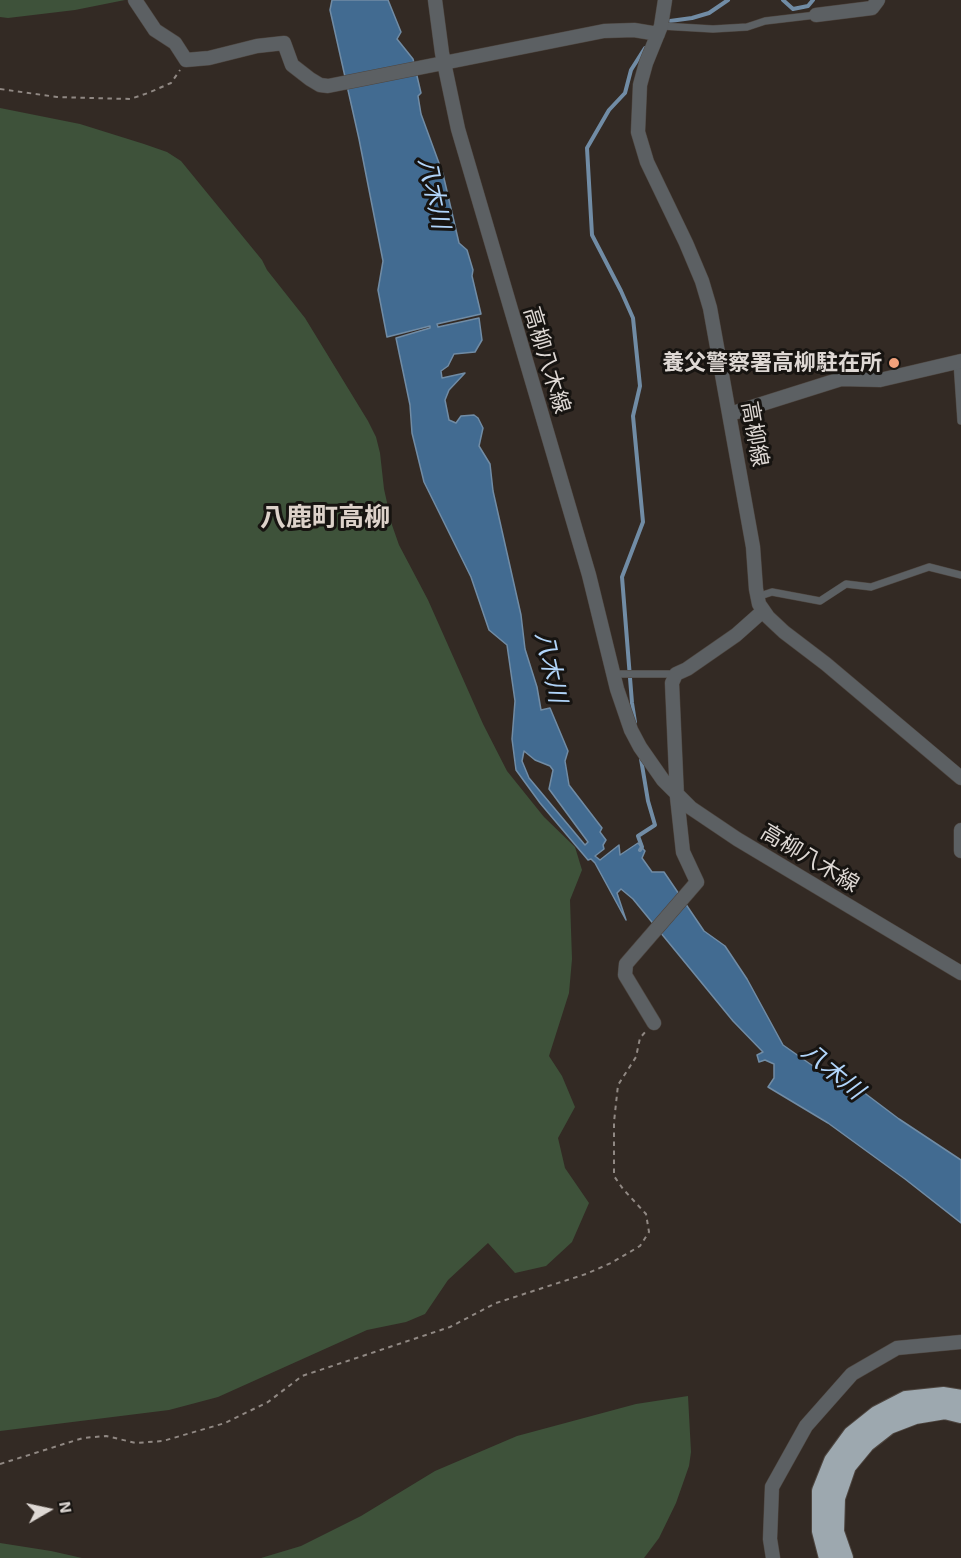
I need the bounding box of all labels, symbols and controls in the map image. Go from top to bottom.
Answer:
water label: 八木川 [412,155,456,231]
street label: 高柳八木線 [518,304,576,416]
place label: 養父警察署高柳駐在所 [662,350,882,376]
marker: 養父警察署高柳駐在所 [887,356,901,370]
street label: 高柳線 [736,399,774,469]
district label: 八鹿町高柳 [260,501,390,533]
water label: 八木川 [529,629,573,705]
street label: 高柳八木線 [756,818,864,898]
water label: 八木川 [796,1037,870,1105]
north arrow [18,1480,78,1540]
text: N [56,1500,77,1514]

